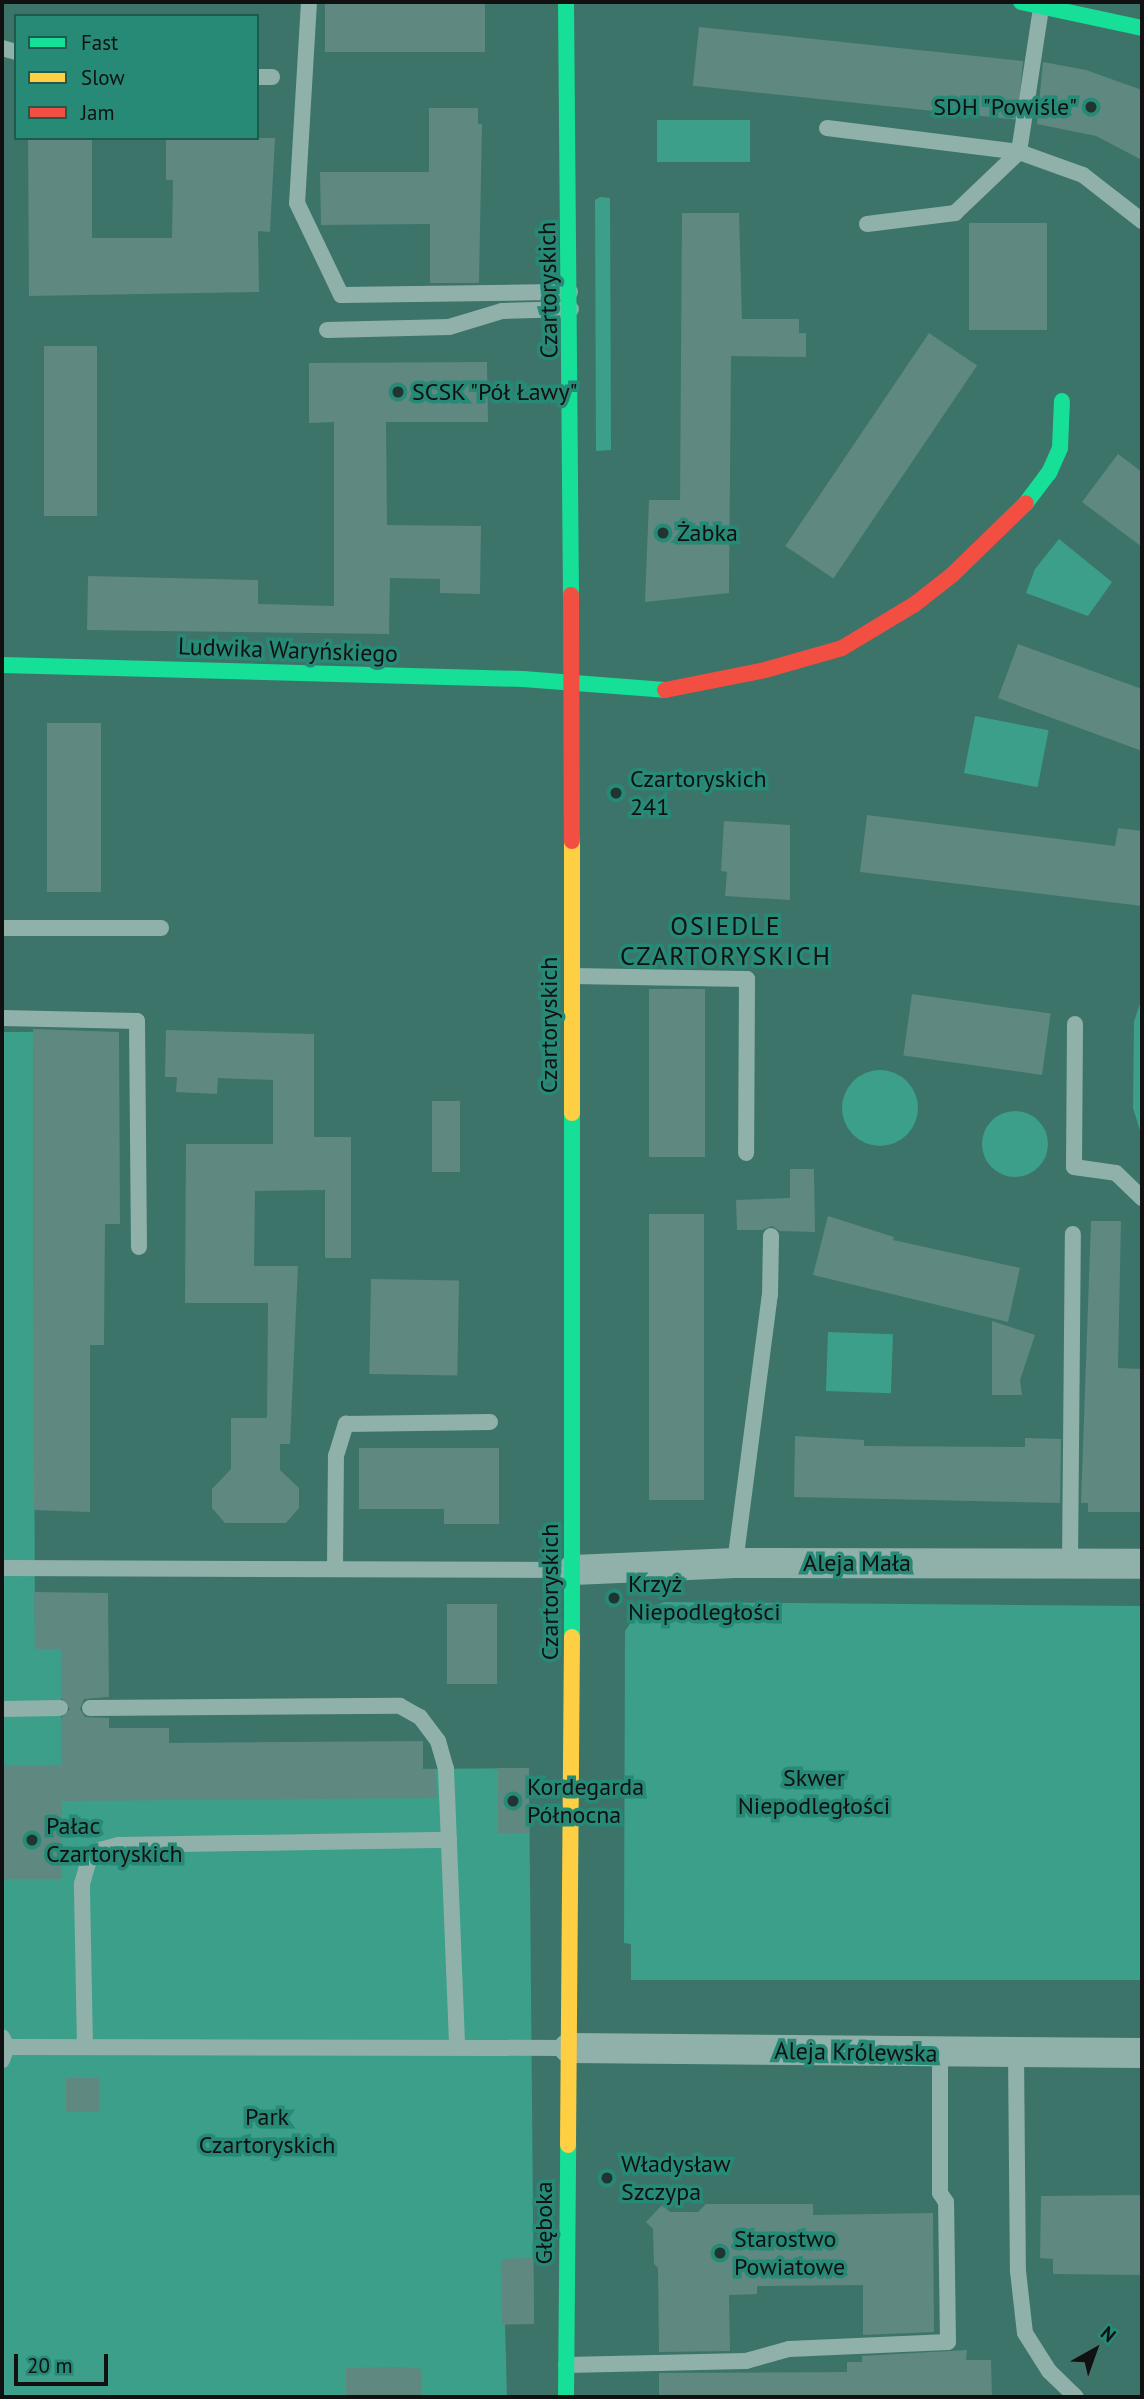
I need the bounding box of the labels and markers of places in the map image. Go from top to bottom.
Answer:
place label: SDH "Powiśle" [932,93,1077,121]
marker: SDH "Powiśle" [1083,99,1099,115]
place label: SCSK "Pół Ławy" [412,378,580,406]
marker: SCSK "Pół Ławy" [390,384,406,400]
place label: Żabka [677,519,738,547]
marker: Żabka [655,525,671,541]
place label: Czartoryskich 241 [630,765,767,821]
marker: Czartoryskich 241 [608,785,624,801]
place label: Krzyż Niepodległości [628,1570,781,1626]
marker: Krzyż Niepodległości [606,1590,622,1606]
place label: Kordegarda Północna [527,1773,644,1829]
marker: Kordegarda Północna [505,1793,521,1809]
place label: Pałac Czartoryskich [46,1812,183,1868]
marker: Pałac Czartoryskich [24,1832,40,1848]
place label: Władysław Szczypa [621,2150,731,2206]
marker: Władysław Szczypa [599,2170,615,2186]
place label: Starostwo Powiatowe [734,2225,845,2281]
marker: Starostwo Powiatowe [712,2245,728,2261]

